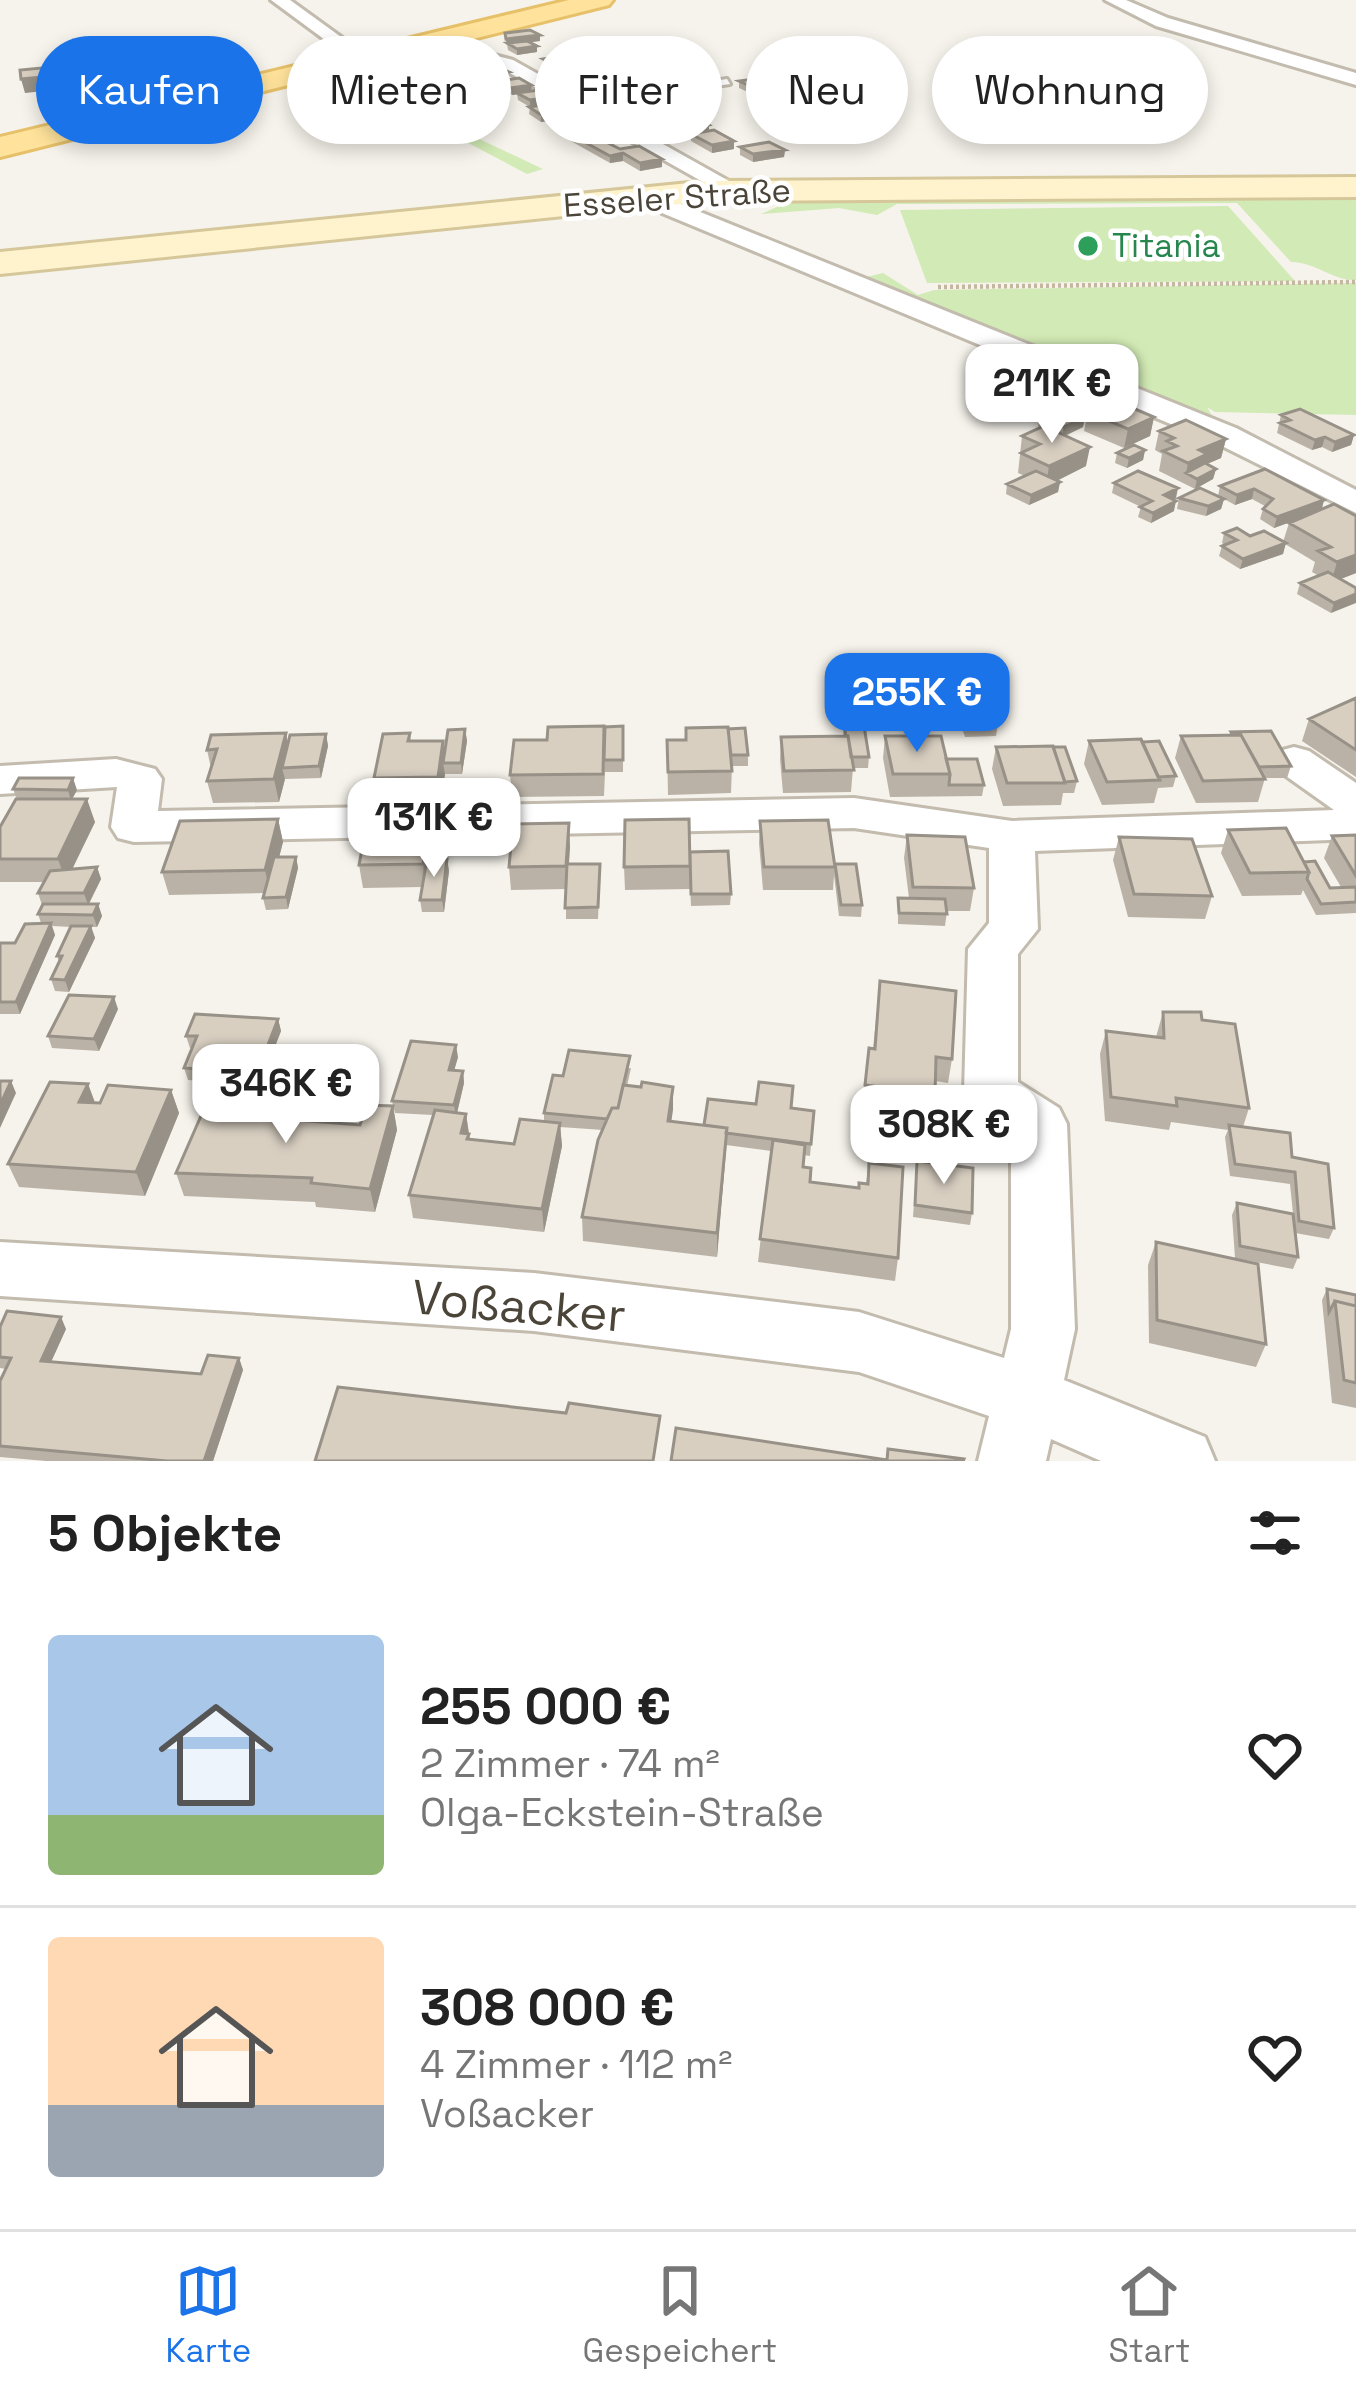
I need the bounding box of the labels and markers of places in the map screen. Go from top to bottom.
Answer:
place label: Titania [1112,225,1221,267]
marker: Titania [1075,233,1101,259]
pin: 211K € [954,344,1150,446]
pin: 255K € [819,653,1015,755]
pin: 131K € [336,778,532,880]
pin: 346K € [188,1044,384,1146]
pin: 308K € [846,1085,1042,1187]

